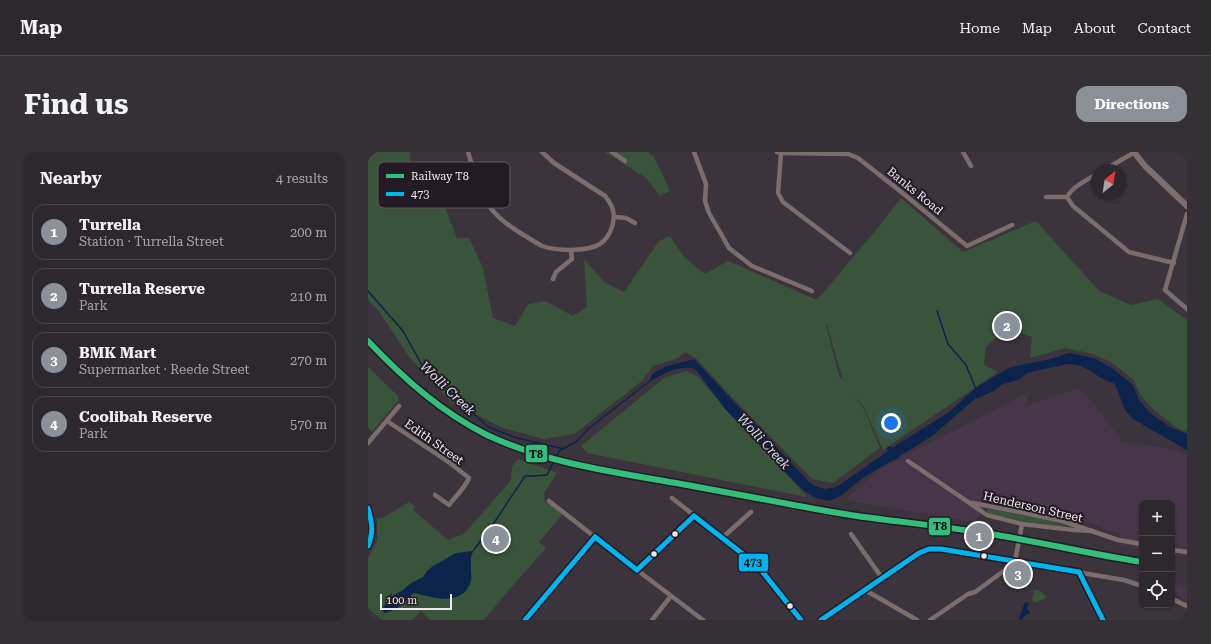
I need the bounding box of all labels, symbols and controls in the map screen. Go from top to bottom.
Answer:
text: Map [20,16,62,39]
text: Home [959,20,1000,36]
text: Map [1022,20,1052,36]
text: About [1074,20,1116,36]
text: Contact [1138,20,1191,36]
button: Directions [1076,86,1187,122]
text: Find us [24,88,128,121]
legend [378,162,510,208]
street label: Banks Road [884,164,946,218]
north arrow [1091,164,1127,200]
text: Nearby [40,168,102,188]
text: Railway T8 [411,170,469,183]
text: 4 results [276,171,328,186]
text: 473 [411,188,429,201]
text: Turrella [79,216,141,234]
text: 1 [50,225,58,240]
text: 200 m [290,225,327,240]
text: Station · Turrella Street [79,234,224,249]
text: Turrella Reserve [79,280,205,298]
text: 2 [50,289,58,304]
text: 210 m [290,289,327,304]
text: Park [79,298,108,313]
pin: 2 [994,311,1020,341]
text: BMK Mart [79,344,156,362]
text: 3 [50,353,58,368]
text: 270 m [290,353,327,368]
water label: Wolli Creek [417,359,479,419]
text: Supermarket · Reede Street [79,362,249,377]
text: Coolibah Reserve [79,408,212,426]
water label: Wolli Creek [734,411,794,473]
your location [881,413,901,433]
street label: Edith Street [402,416,467,468]
text: 4 [50,417,58,432]
text: 570 m [290,417,327,432]
text: Park [79,426,108,441]
line badge: T8 [525,444,548,463]
text: T8 [529,448,543,461]
street label: Henderson Street [982,489,1085,525]
map controls [1139,500,1175,608]
button: + [1139,500,1175,536]
line badge: T8 [928,517,951,536]
text: T8 [933,520,947,533]
pin: 1 [966,521,992,551]
pin: 4 [483,524,509,554]
unlabelled marker [670,529,680,539]
button: − [1139,536,1175,572]
unlabelled marker [649,549,659,559]
unlabelled marker [979,551,989,561]
line badge: 473 [738,553,769,572]
text: 473 [744,556,762,569]
pin: 3 [1005,559,1031,589]
button: locate [1139,572,1175,608]
scale bar [380,592,452,611]
text: 100 m [386,594,417,607]
unlabelled marker [785,601,795,611]

